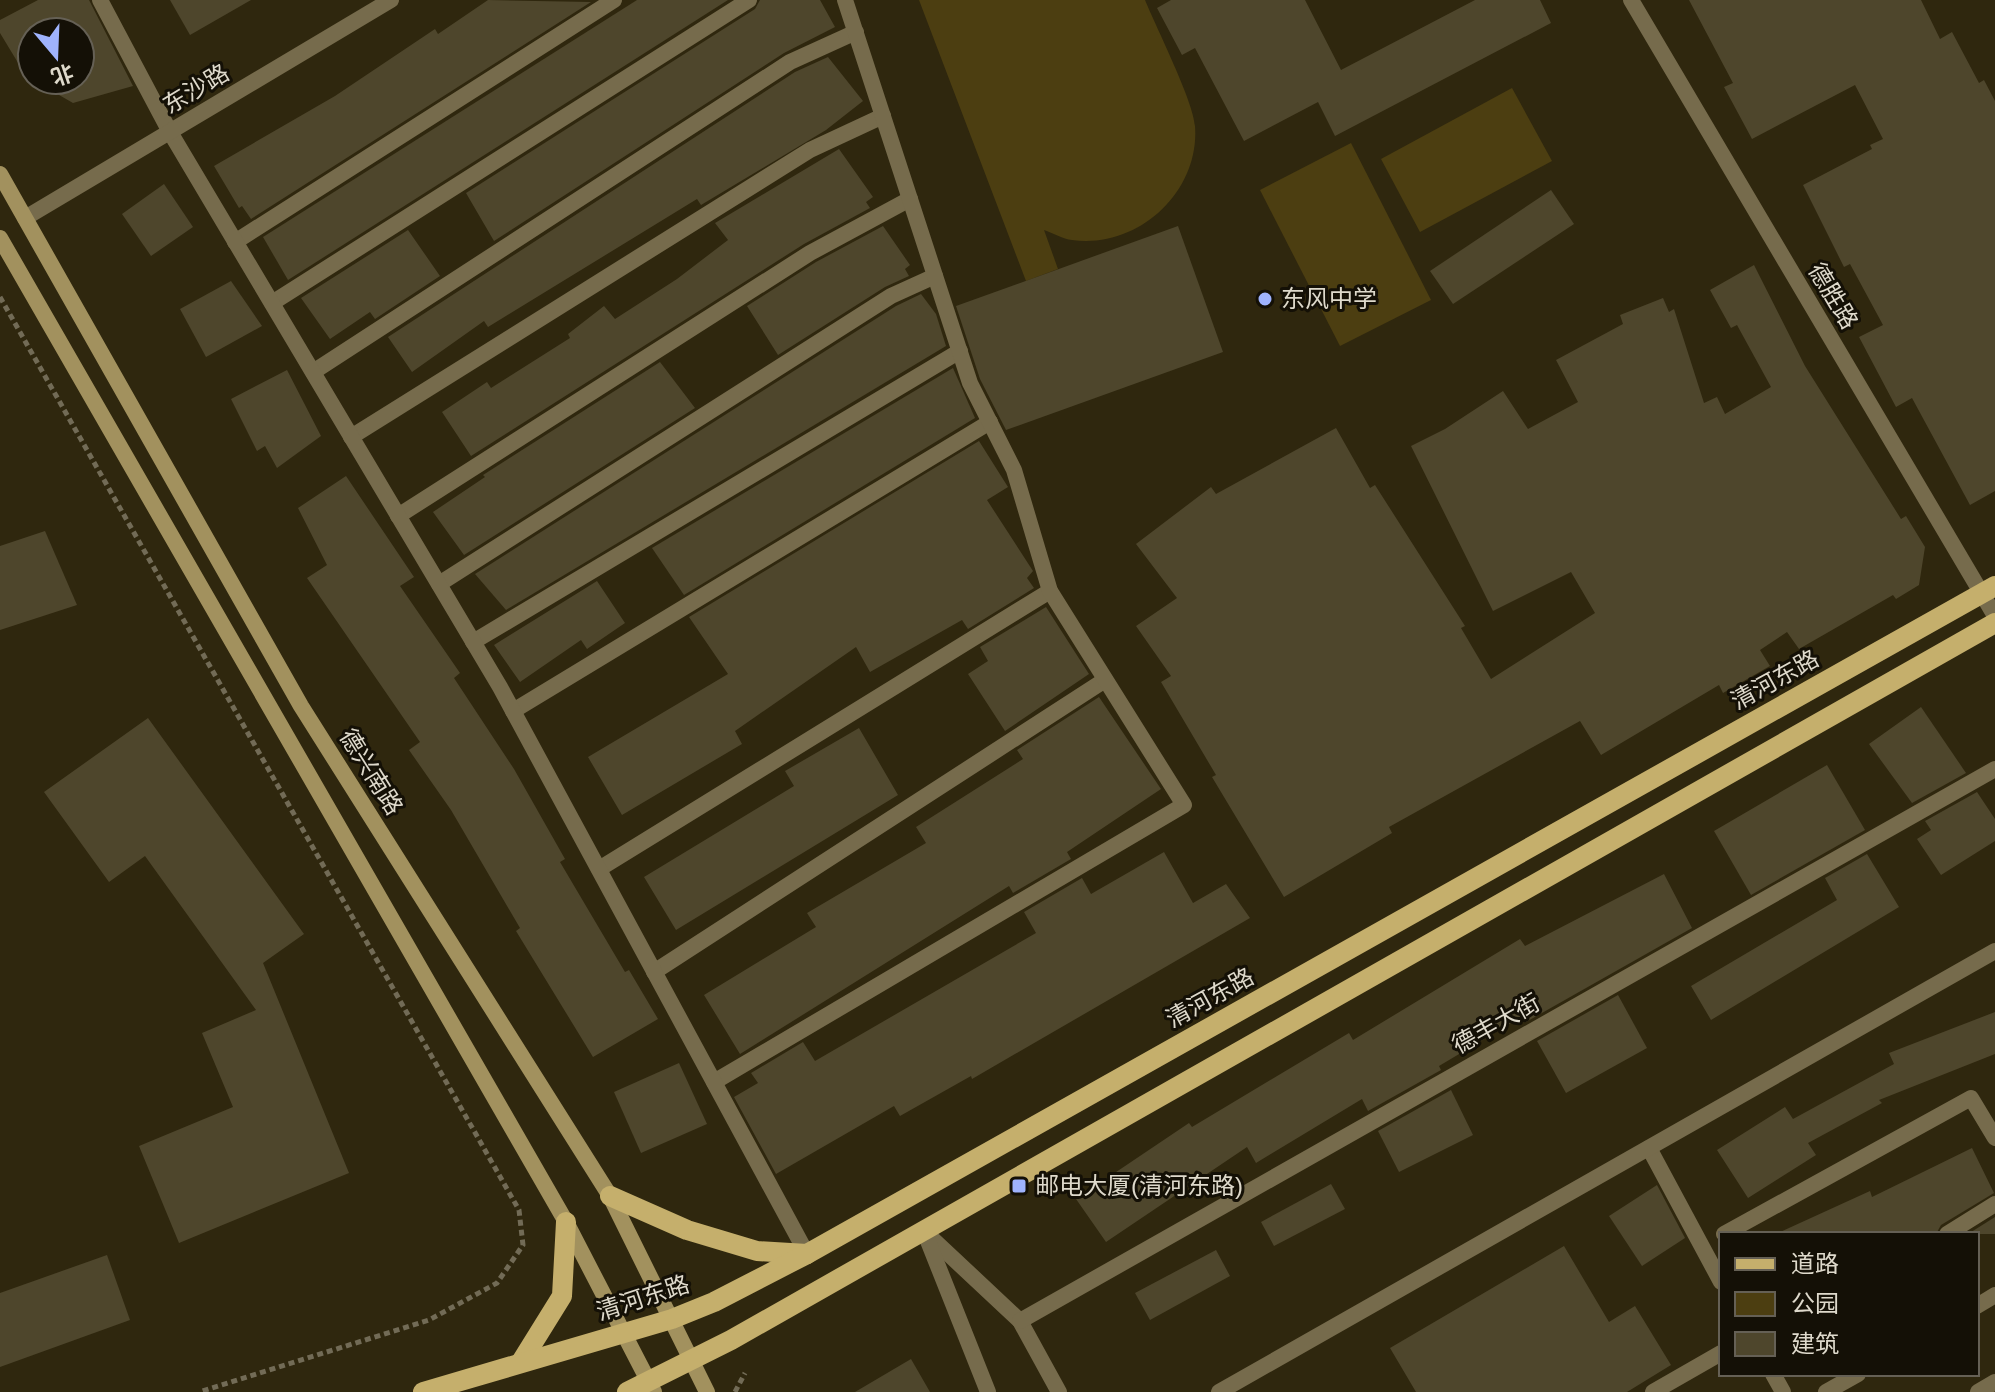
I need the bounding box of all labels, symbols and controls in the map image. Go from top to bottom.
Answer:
north arrow [16,16,96,96]
street label: 东沙路 [158,58,234,119]
text: 北 [48,59,77,90]
street label: 德胜路 [1803,258,1864,334]
place label: 东风中学 [1281,285,1377,312]
marker: 东风中学 [1256,290,1274,308]
street label: 清河东路 [1726,644,1823,715]
street label: 德兴南路 [335,724,408,820]
street label: 清河东路 [1161,962,1258,1033]
street label: 德丰大街 [1447,988,1544,1059]
place label: 邮电大厦(清河东路) [1035,1172,1243,1199]
marker: 邮电大厦(清河东路) [1010,1177,1028,1195]
legend [1719,1232,1979,1376]
text: 道路 [1791,1250,1839,1277]
street label: 清河东路 [593,1270,693,1325]
text: 公园 [1791,1290,1839,1317]
text: 建筑 [1791,1330,1839,1357]

